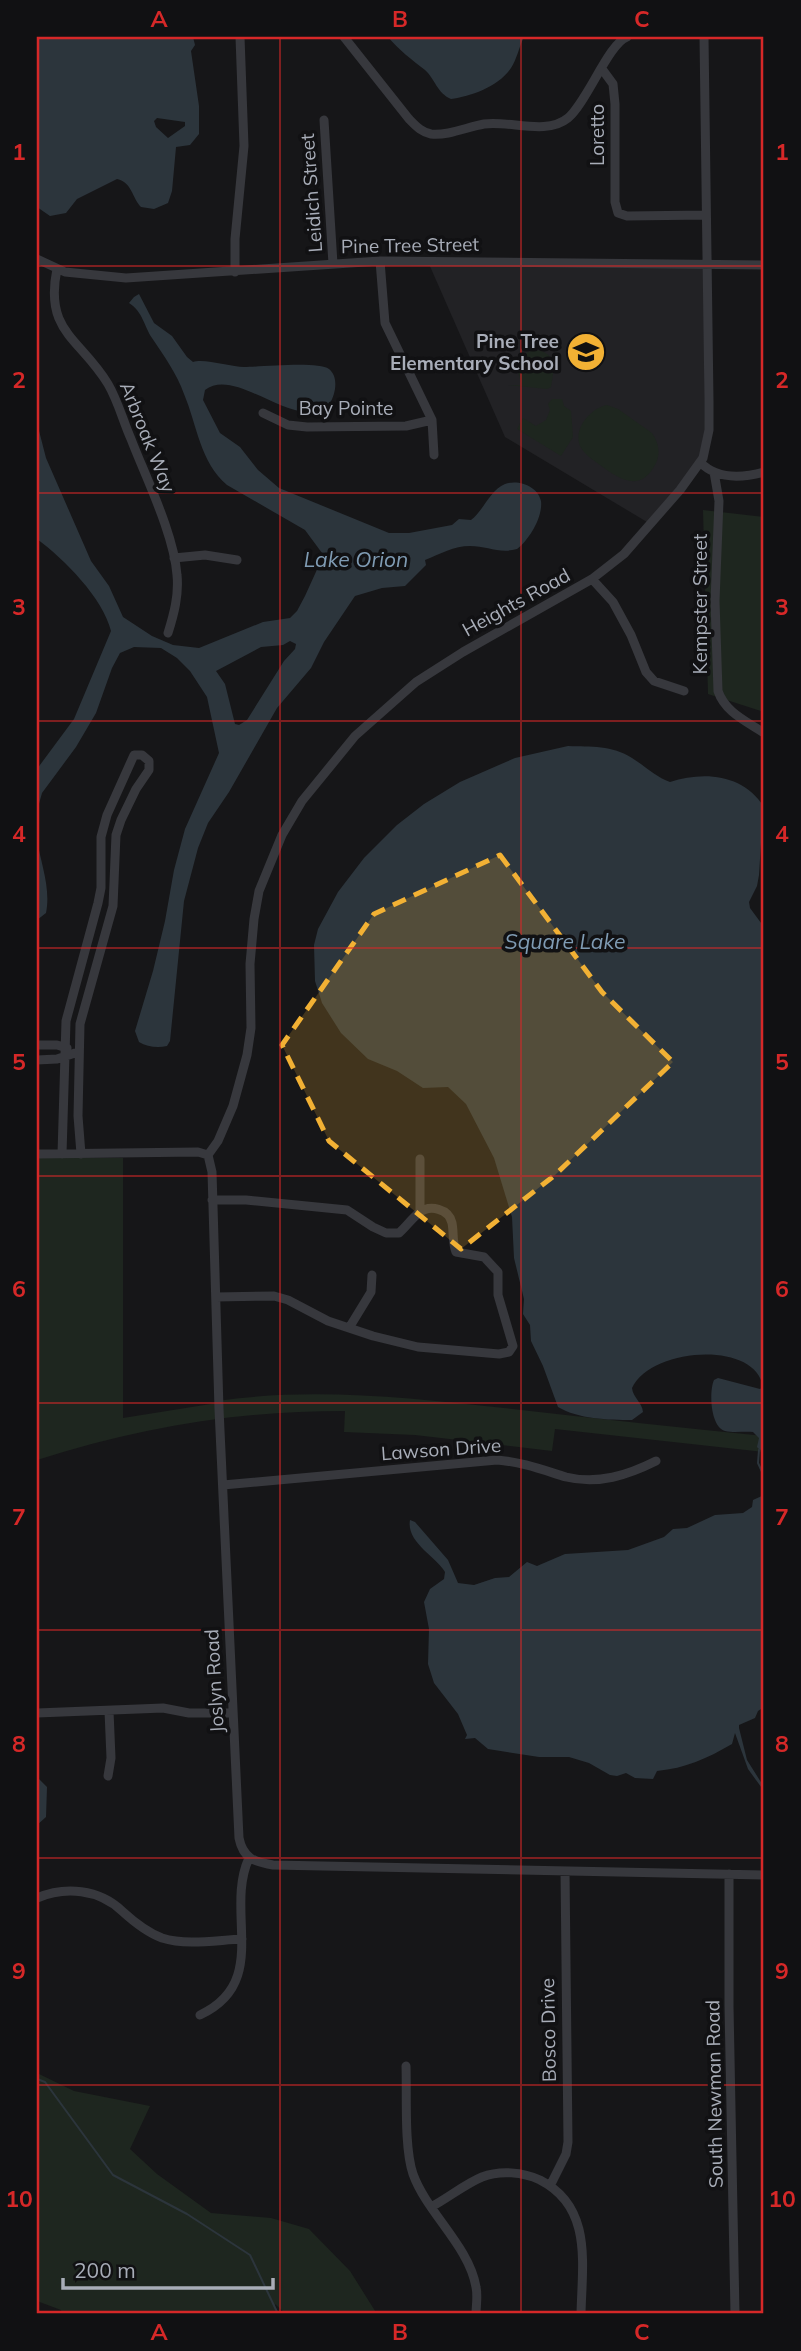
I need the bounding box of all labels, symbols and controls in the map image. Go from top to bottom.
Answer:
text: A [150,4,168,33]
text: B [392,4,408,33]
text: C [634,4,650,33]
street label: Loretto [585,104,609,166]
street label: Leidich Street [295,132,327,253]
text: 1 [12,137,26,166]
text: 1 [775,137,789,166]
street label: Pine Tree Street [341,232,480,258]
place label: Pine Tree Elementary School [390,329,559,375]
school or university icon: Pine Tree Elementary School [565,331,607,373]
text: 2 [12,365,26,394]
text: 2 [775,365,789,394]
street label: Arbroak Way [115,378,181,496]
street label: Bay Pointe [299,396,393,420]
street label: Kempster Street [688,533,712,674]
water label: Lake Orion [304,546,408,572]
street label: Heights Road [458,563,574,641]
text: 3 [12,592,26,621]
text: 3 [775,592,789,621]
text: 4 [12,819,26,848]
text: 4 [775,819,789,848]
water label: Square Lake [505,928,625,954]
text: 5 [12,1047,26,1076]
text: 5 [775,1047,789,1076]
text: 6 [12,1274,26,1303]
text: 6 [775,1274,789,1303]
street label: Lawson Drive [380,1433,502,1465]
text: 7 [12,1502,26,1531]
text: 7 [775,1502,789,1531]
street label: Joslyn Road [199,1629,229,1733]
text: 8 [12,1729,26,1758]
text: 8 [775,1729,789,1758]
text: 9 [12,1956,26,1985]
text: 9 [775,1956,789,1985]
street label: Bosco Drive [535,1978,561,2082]
street label: South Newman Road [700,2000,728,2188]
text: 10 [5,2184,33,2213]
text: 10 [768,2184,796,2213]
scale bar [63,2246,273,2290]
text: 200 m [74,2257,136,2283]
text: A [150,2317,168,2346]
text: B [392,2317,408,2346]
text: C [634,2317,650,2346]

